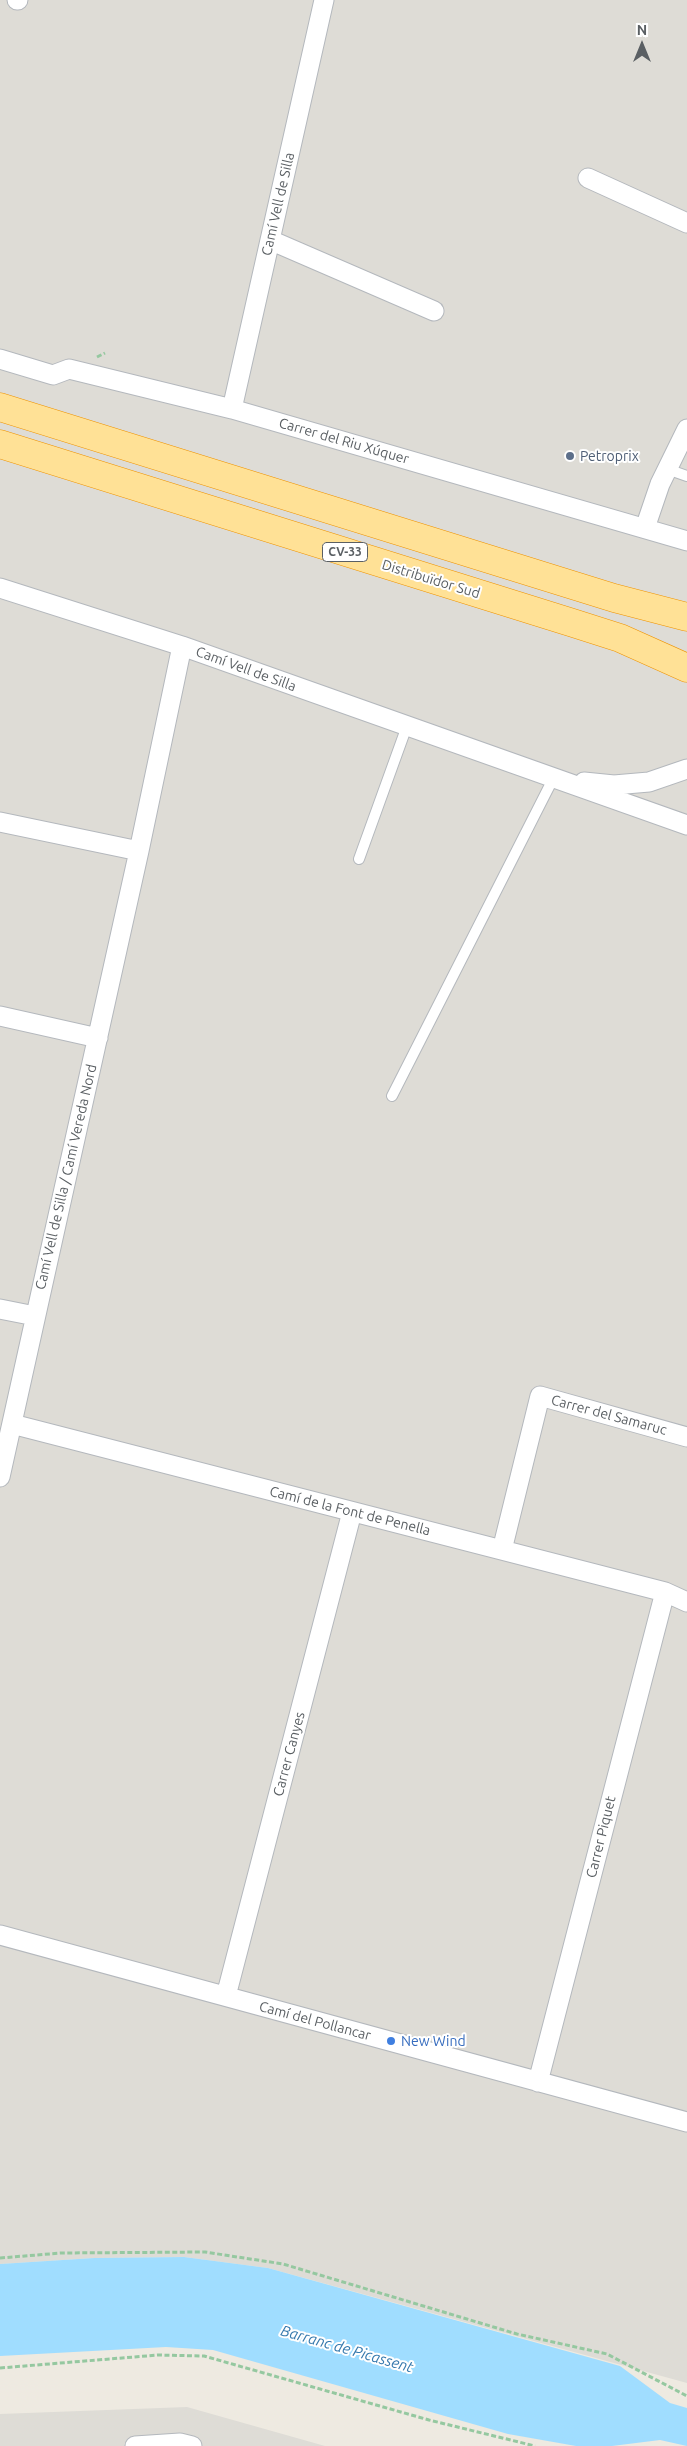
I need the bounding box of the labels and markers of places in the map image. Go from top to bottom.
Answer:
place label: Petroprix [580,448,639,464]
marker: Petroprix [564,450,576,462]
place label: New Wind [401,2033,466,2049]
marker: New Wind [385,2035,397,2047]

